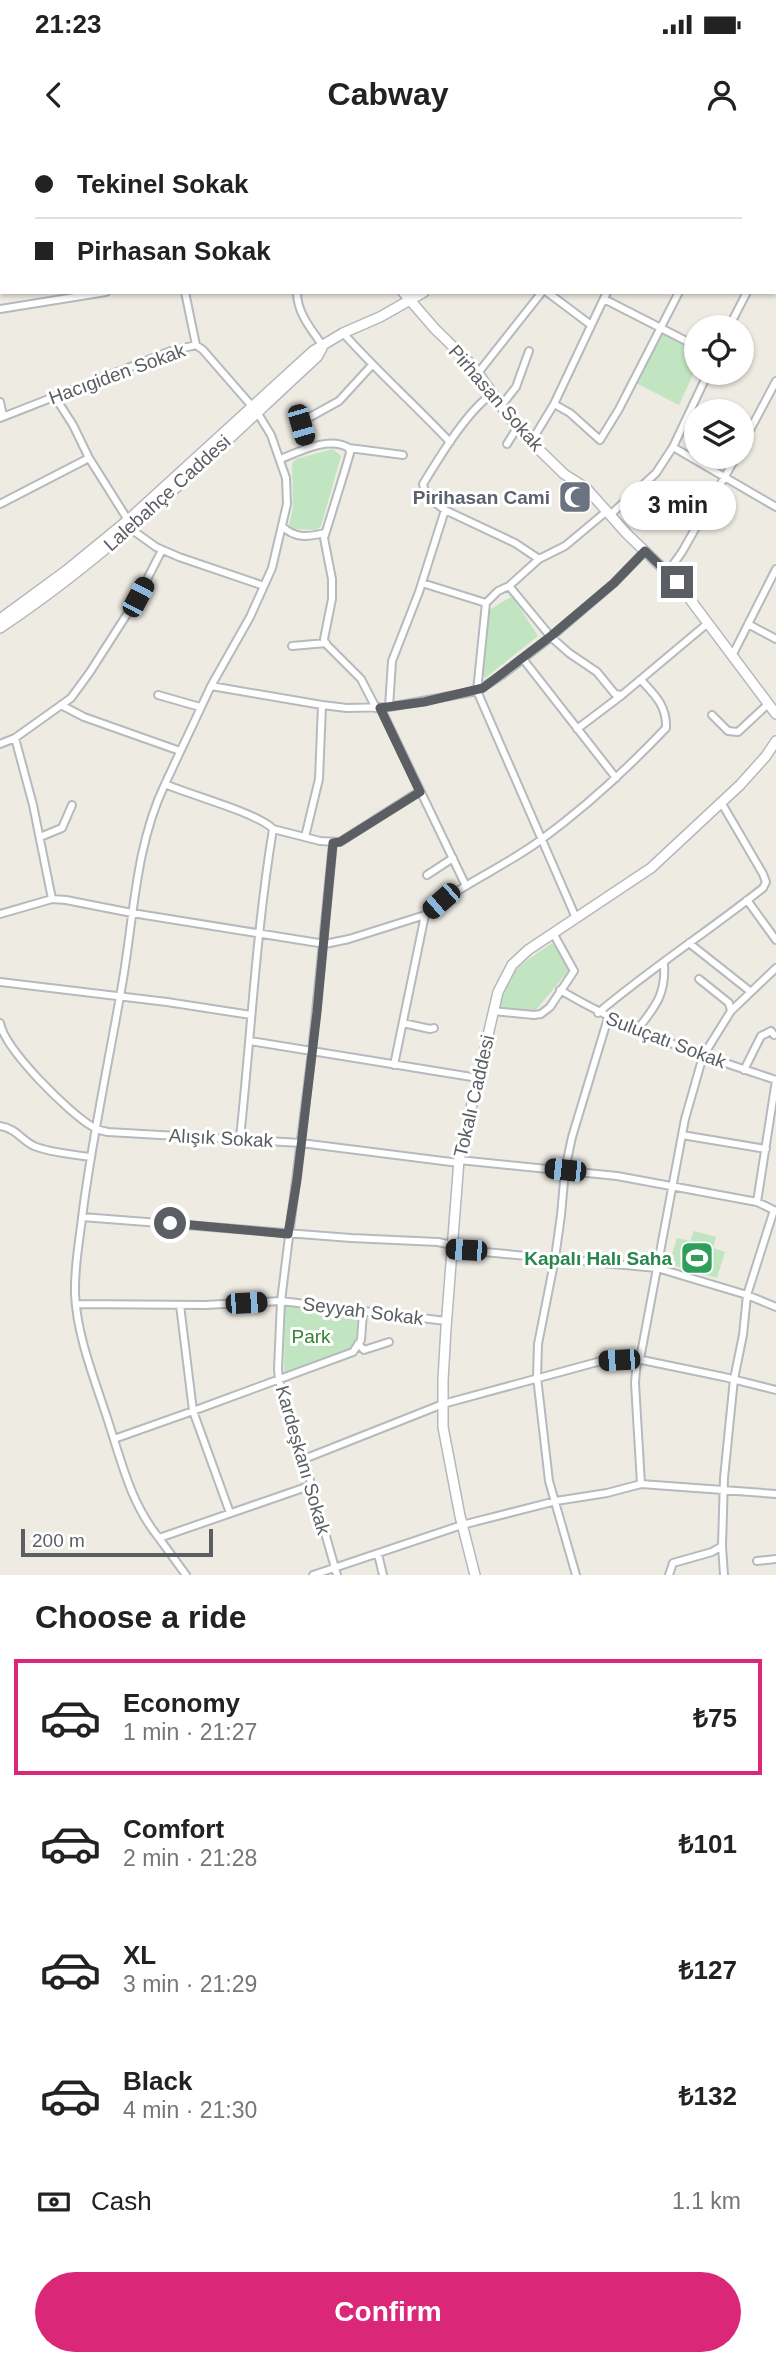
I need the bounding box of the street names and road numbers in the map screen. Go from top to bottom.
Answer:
street label: Hacıgiden Sokak [46,339,189,408]
street label: Pirhasan Sokak [444,341,548,455]
street label: Lalebahçe Caddesi [100,431,234,555]
street label: Suluçatı Sokak [603,1007,729,1073]
street label: Tokalı Caddesi [450,1033,498,1159]
street label: Alışık Sokak [168,1125,274,1151]
street label: Seyyah Sokak [301,1293,425,1329]
street label: Kardeşkanı Sokak [272,1383,334,1537]

